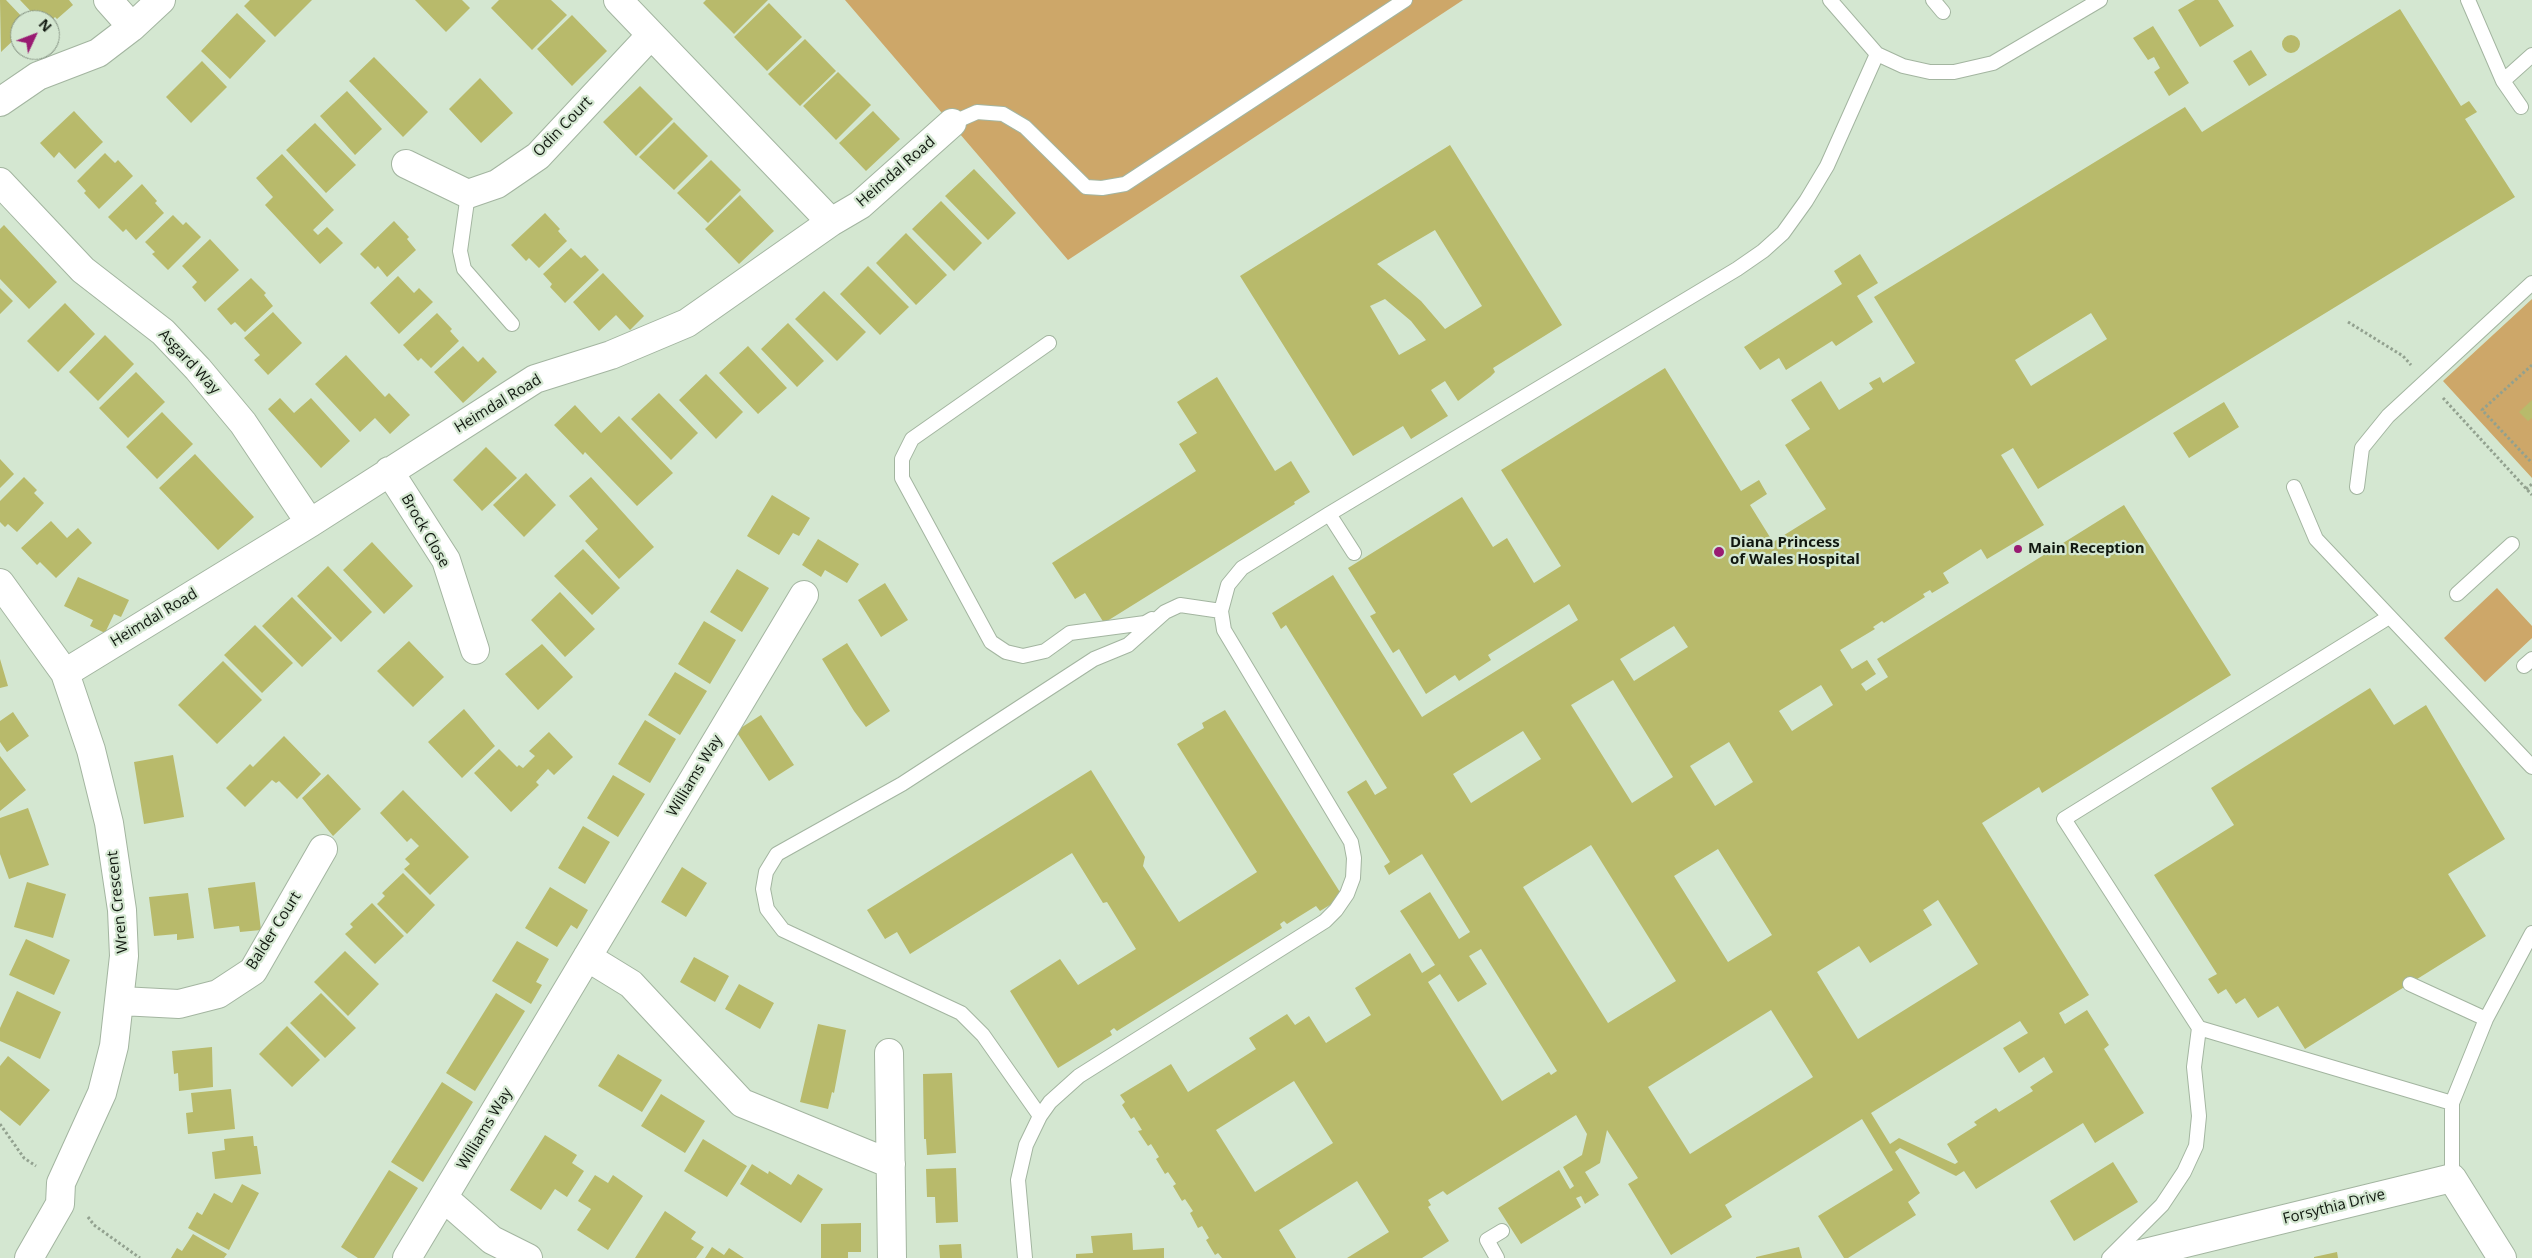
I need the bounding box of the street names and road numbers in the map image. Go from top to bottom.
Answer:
street label: Odin Court [530,93,596,161]
street label: Heimdal Road [853,133,939,211]
street label: Asgard Way [154,326,224,398]
street label: Heimdal Road [451,371,545,437]
street label: Brock Close [397,491,453,571]
street label: Heimdal Road [107,585,201,651]
street label: Williams Way [664,732,726,820]
street label: Wren Crescent [104,850,132,954]
street label: Balder Court [243,889,305,973]
street label: Williams Way [454,1085,516,1173]
street label: Forsythia Drive [2281,1186,2387,1228]

